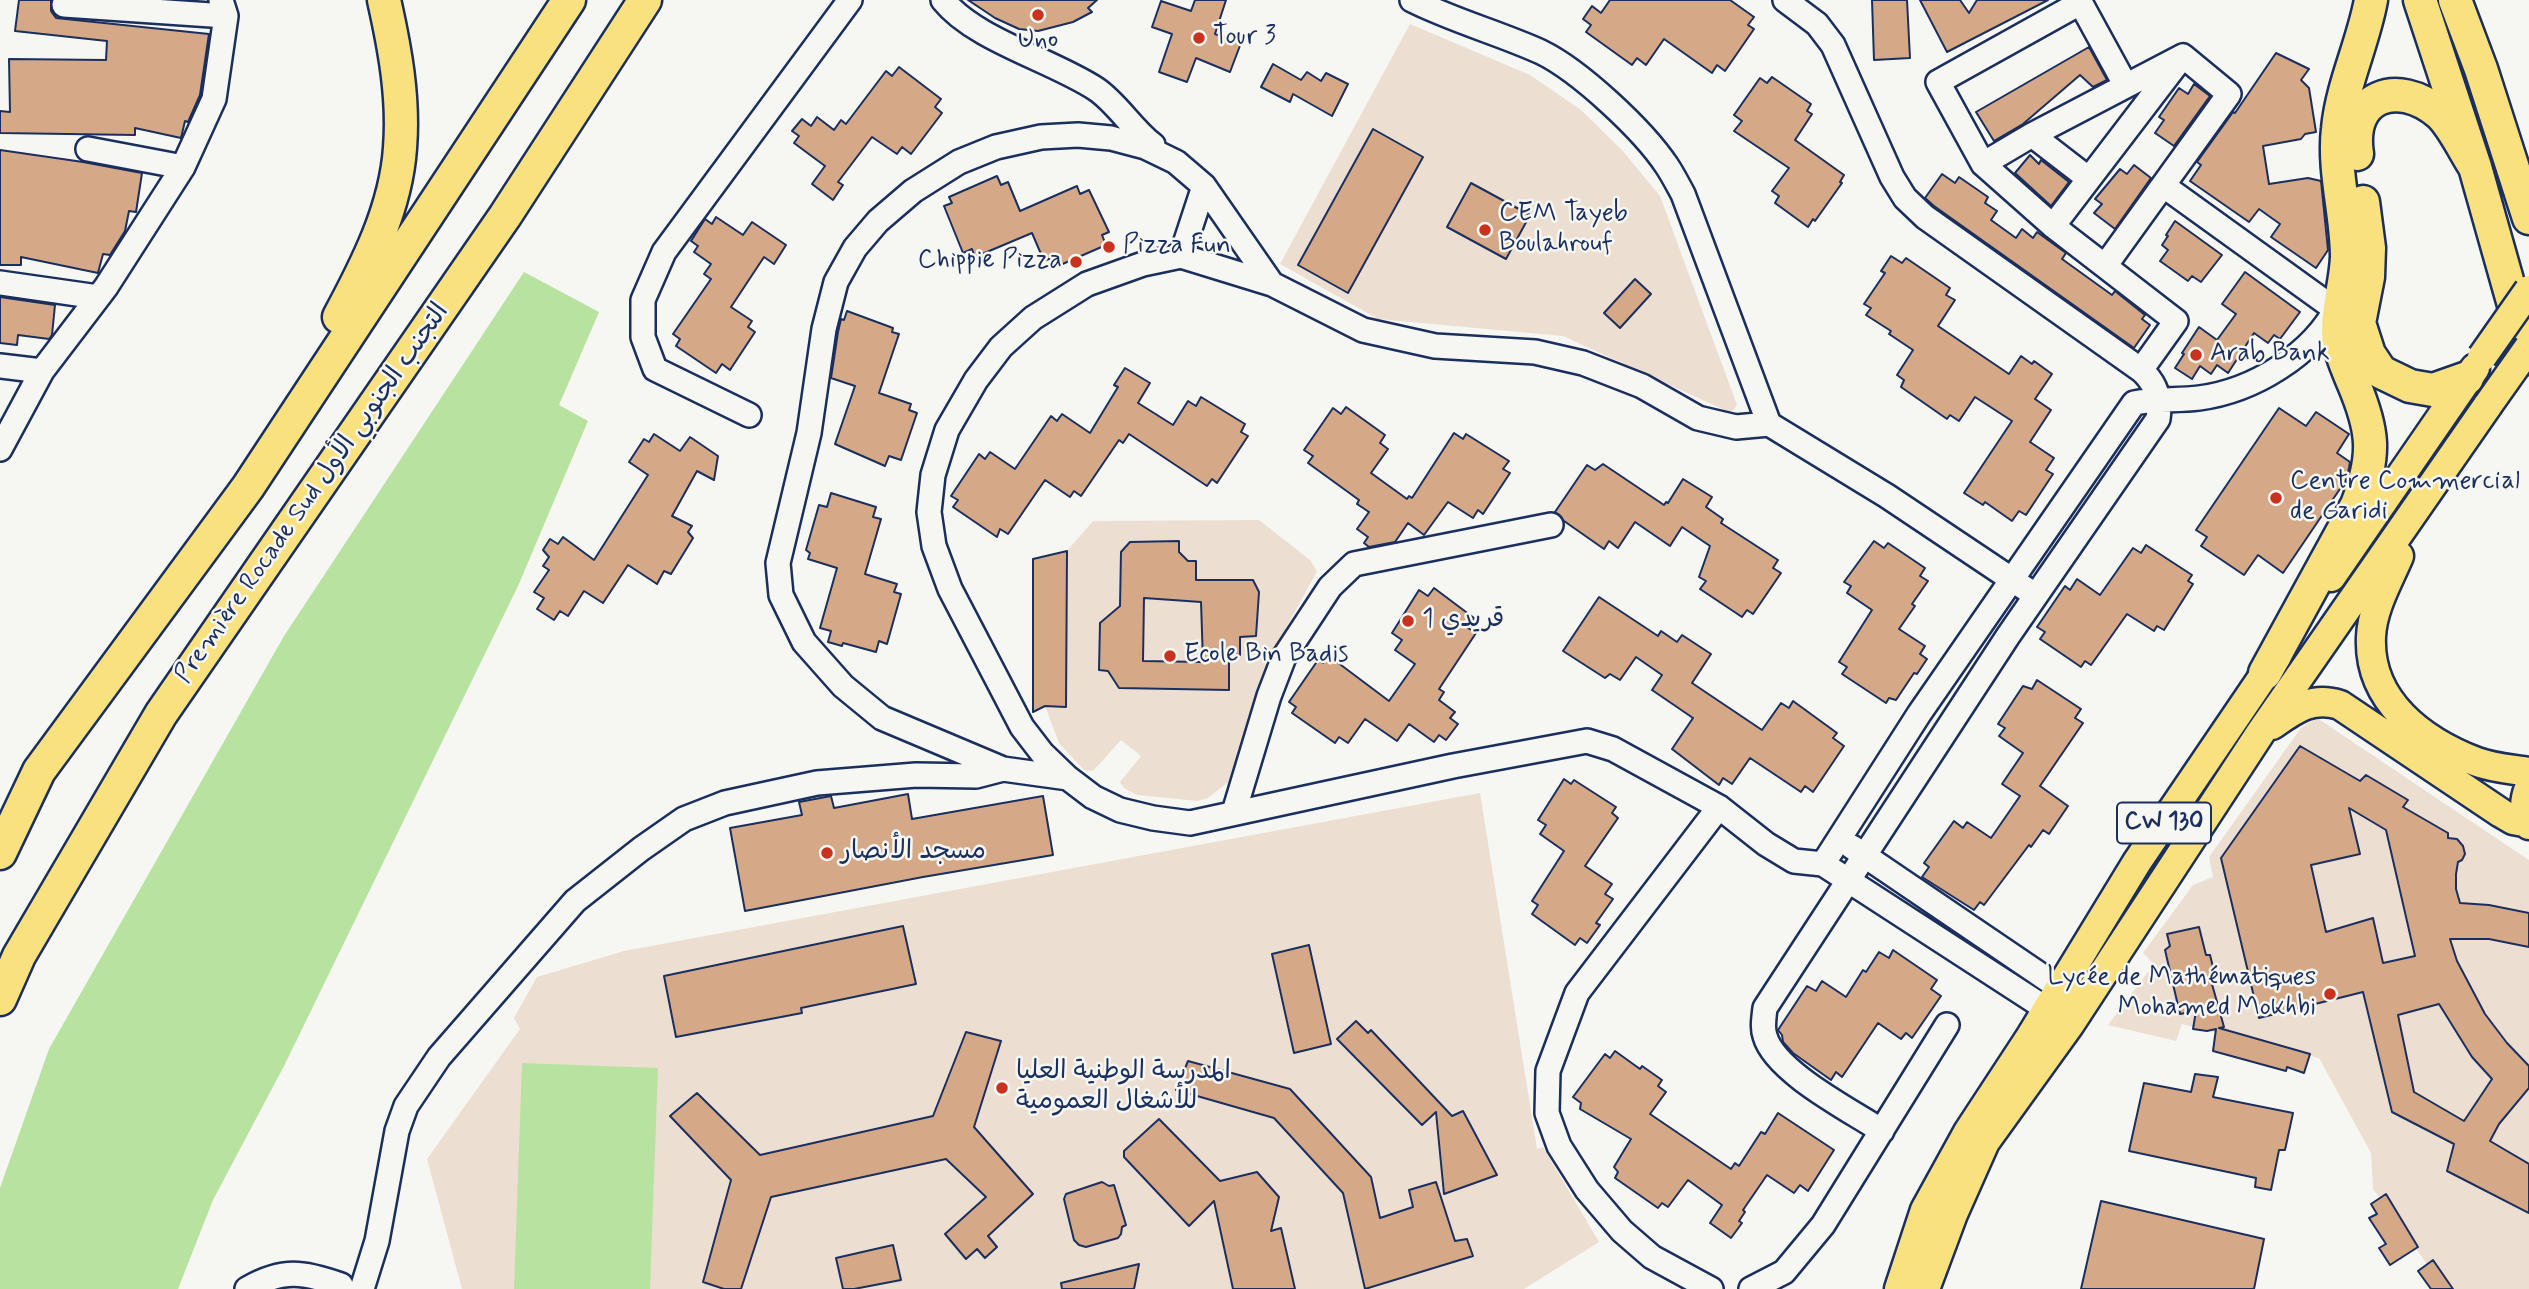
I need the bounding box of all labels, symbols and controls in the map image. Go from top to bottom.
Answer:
marker: Uno [1030,7,1046,23]
place label: Tour 3 [1213,22,1276,54]
place label: Uno [1018,26,1058,58]
marker: Tour 3 [1191,30,1207,46]
place label: CEM Tayeb Boulahrouf [1499,199,1628,260]
marker: CEM Tayeb Boulahrouf [1477,222,1493,238]
place label: Pizza Fun [1123,231,1231,263]
marker: Pizza Fun [1101,239,1117,255]
place label: Chippie Pizza [918,246,1062,278]
marker: Chippie Pizza [1068,254,1084,270]
street label: Première Rocade Sud التجنب الجنوبي الأول [169,298,457,690]
place label: Arab Bank [2210,339,2330,371]
marker: Arab Bank [2188,347,2204,363]
place label: Centre Commercial de Garidi [2290,467,2520,528]
marker: Centre Commercial de Garidi [2268,490,2284,506]
place label: قريدي 1 [1422,605,1504,637]
marker: قريدي 1 [1400,613,1416,629]
place label: Ecole Bin Badis [1184,640,1348,672]
marker: Ecole Bin Badis [1162,648,1178,664]
road number: CW 130 [2117,802,2211,844]
place label: مسجد الأنصار [841,837,986,869]
marker: مسجد الأنصار [819,845,835,861]
place label: Lycée de Mathématiques Mohamed Mokhbi [2047,963,2316,1024]
marker: Lycée de Mathématiques Mohamed Mokhbi [2322,986,2338,1002]
place label: المدرسة الوطنية العليا للأشغال العمومية [1016,1057,1231,1118]
marker: المدرسة الوطنية العليا للأشغال العمومية [994,1080,1010,1096]

